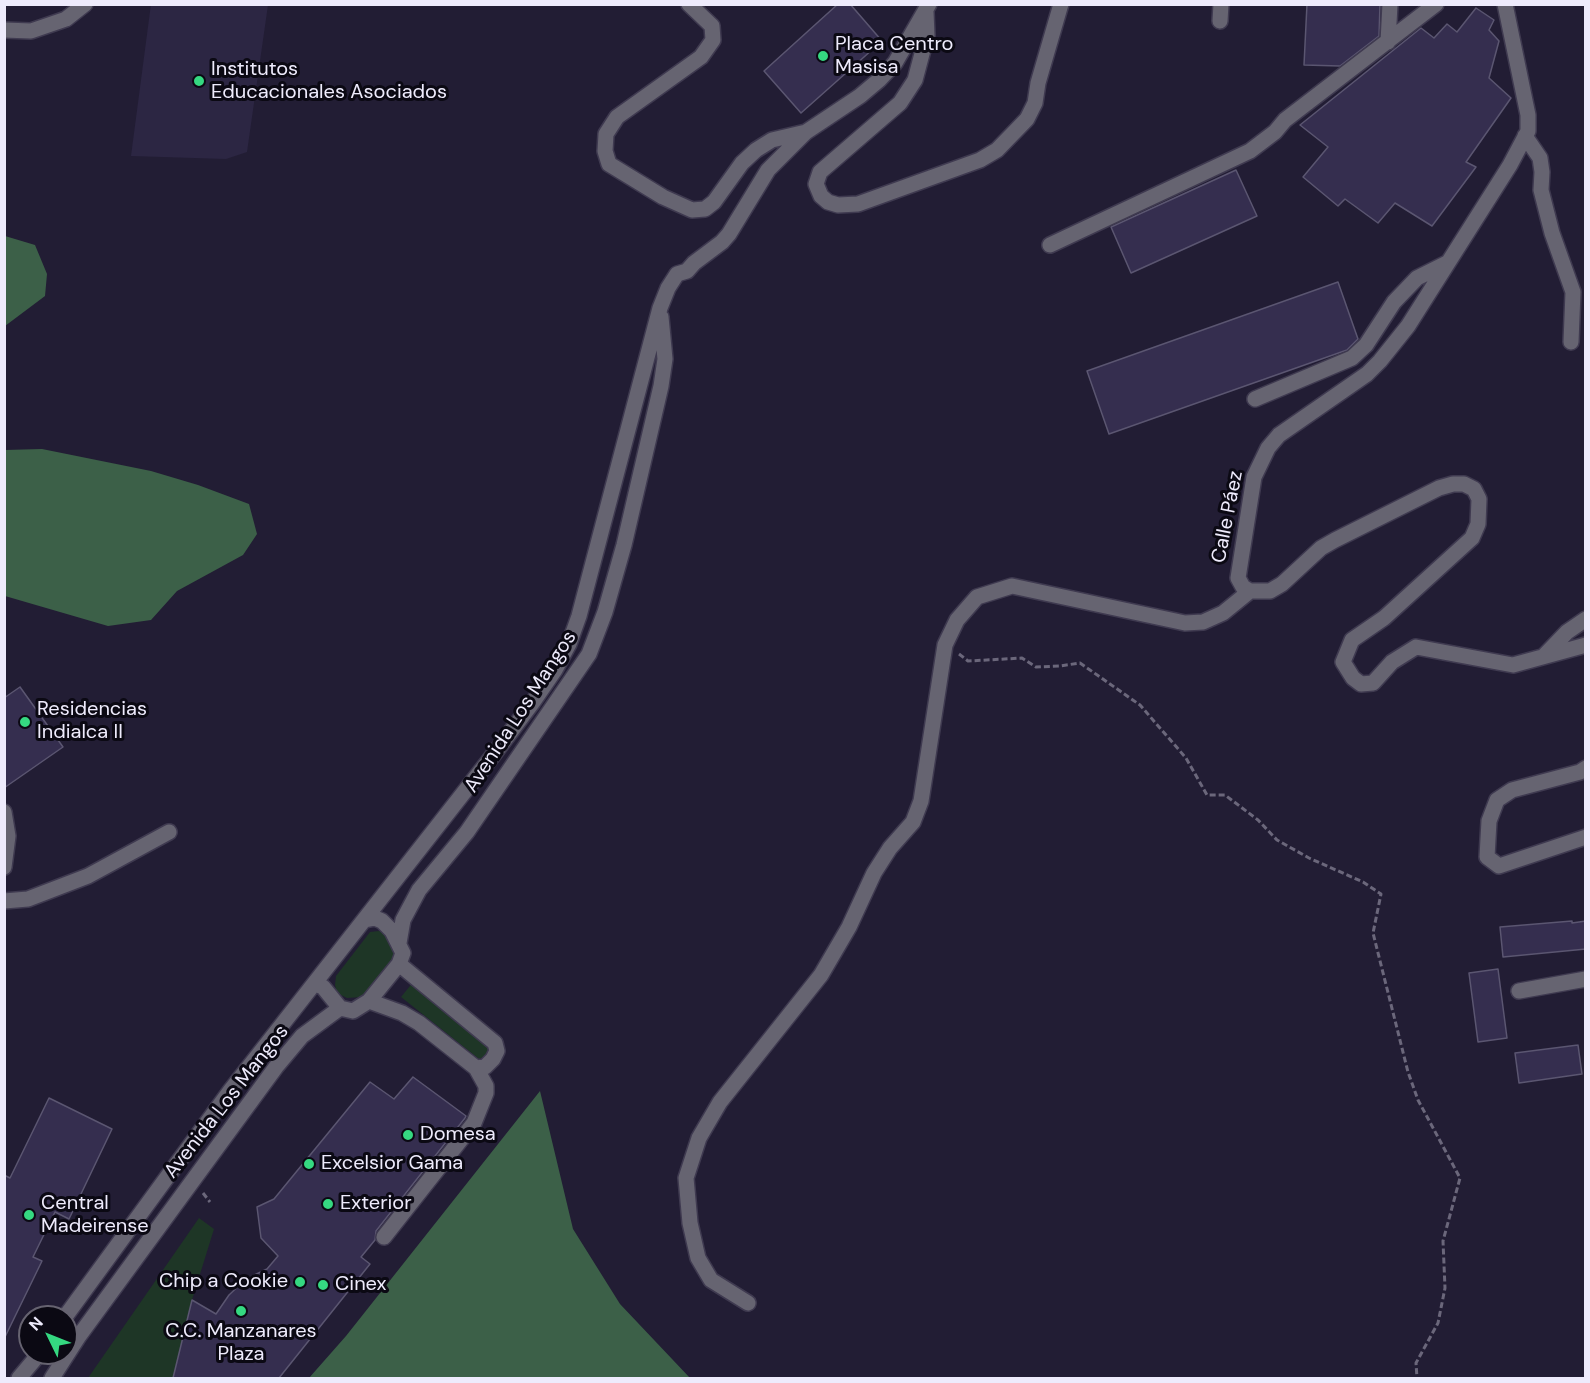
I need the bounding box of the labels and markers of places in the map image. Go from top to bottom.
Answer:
place label: Placa Centro Masisa [835,33,953,80]
marker: Placa Centro Masisa [816,49,830,63]
place label: Institutos Educacionales Asociados [211,58,447,105]
marker: Institutos Educacionales Asociados [192,74,206,88]
place label: Residencias Indialca II [37,698,147,745]
marker: Residencias Indialca II [18,715,32,729]
place label: Domesa [420,1123,496,1147]
marker: Domesa [401,1128,415,1142]
place label: Excelsior Gama [321,1152,463,1176]
marker: Excelsior Gama [302,1157,316,1171]
place label: Central Madeirense [41,1192,149,1239]
place label: Exterior [340,1192,412,1216]
marker: Exterior [321,1197,335,1211]
marker: Central Madeirense [22,1208,36,1222]
place label: Chip a Cookie [159,1270,288,1294]
place label: Cinex [335,1273,386,1297]
marker: Chip a Cookie [293,1275,307,1289]
marker: Cinex [316,1278,330,1292]
marker: C.C. Manzanares Plaza [234,1304,248,1318]
place label: C.C. Manzanares Plaza [165,1320,317,1367]

